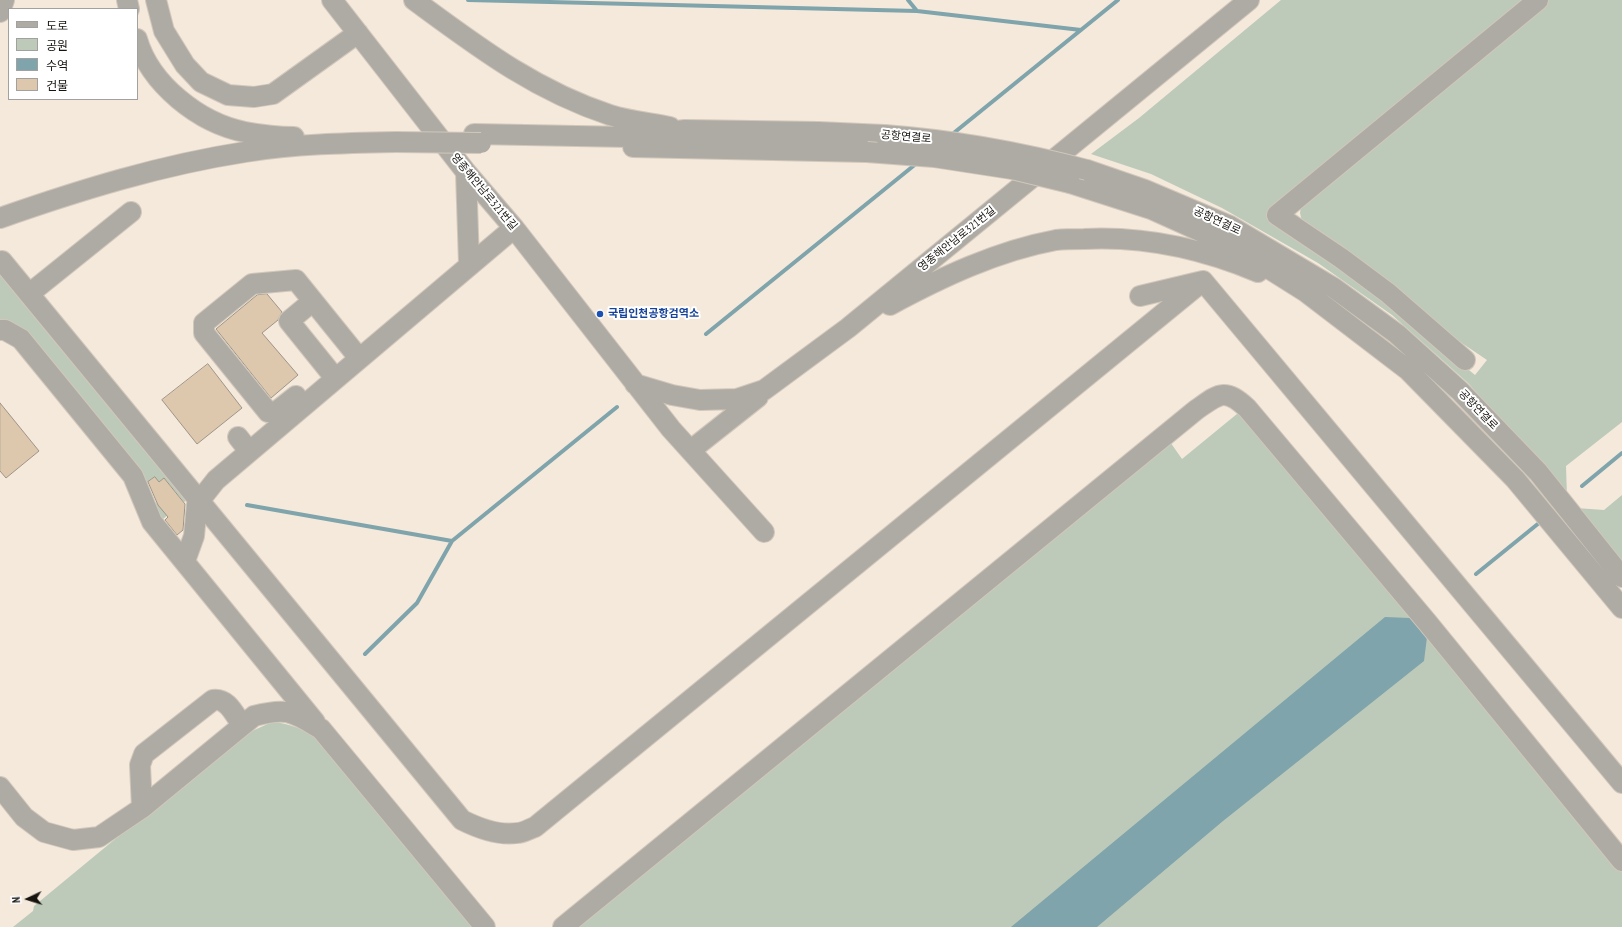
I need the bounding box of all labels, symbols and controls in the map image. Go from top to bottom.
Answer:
legend [8,8,138,100]
text: 도로 [46,18,68,33]
text: 공원 [46,38,68,53]
text: 수역 [46,58,68,73]
text: 건물 [46,78,68,93]
street label: 공항연결로 [880,128,932,146]
street label: 영종해안남로321번길 [448,151,520,233]
street label: 영종해안남로321번길 [916,204,998,274]
street label: 공항연결로 [1191,204,1243,238]
place label: 국립인천공항검역소 [608,307,699,321]
marker: 국립인천공항검역소 [595,309,605,319]
street label: 공항연결로 [1456,387,1500,433]
north arrow [8,879,48,919]
text: N [9,896,23,903]

